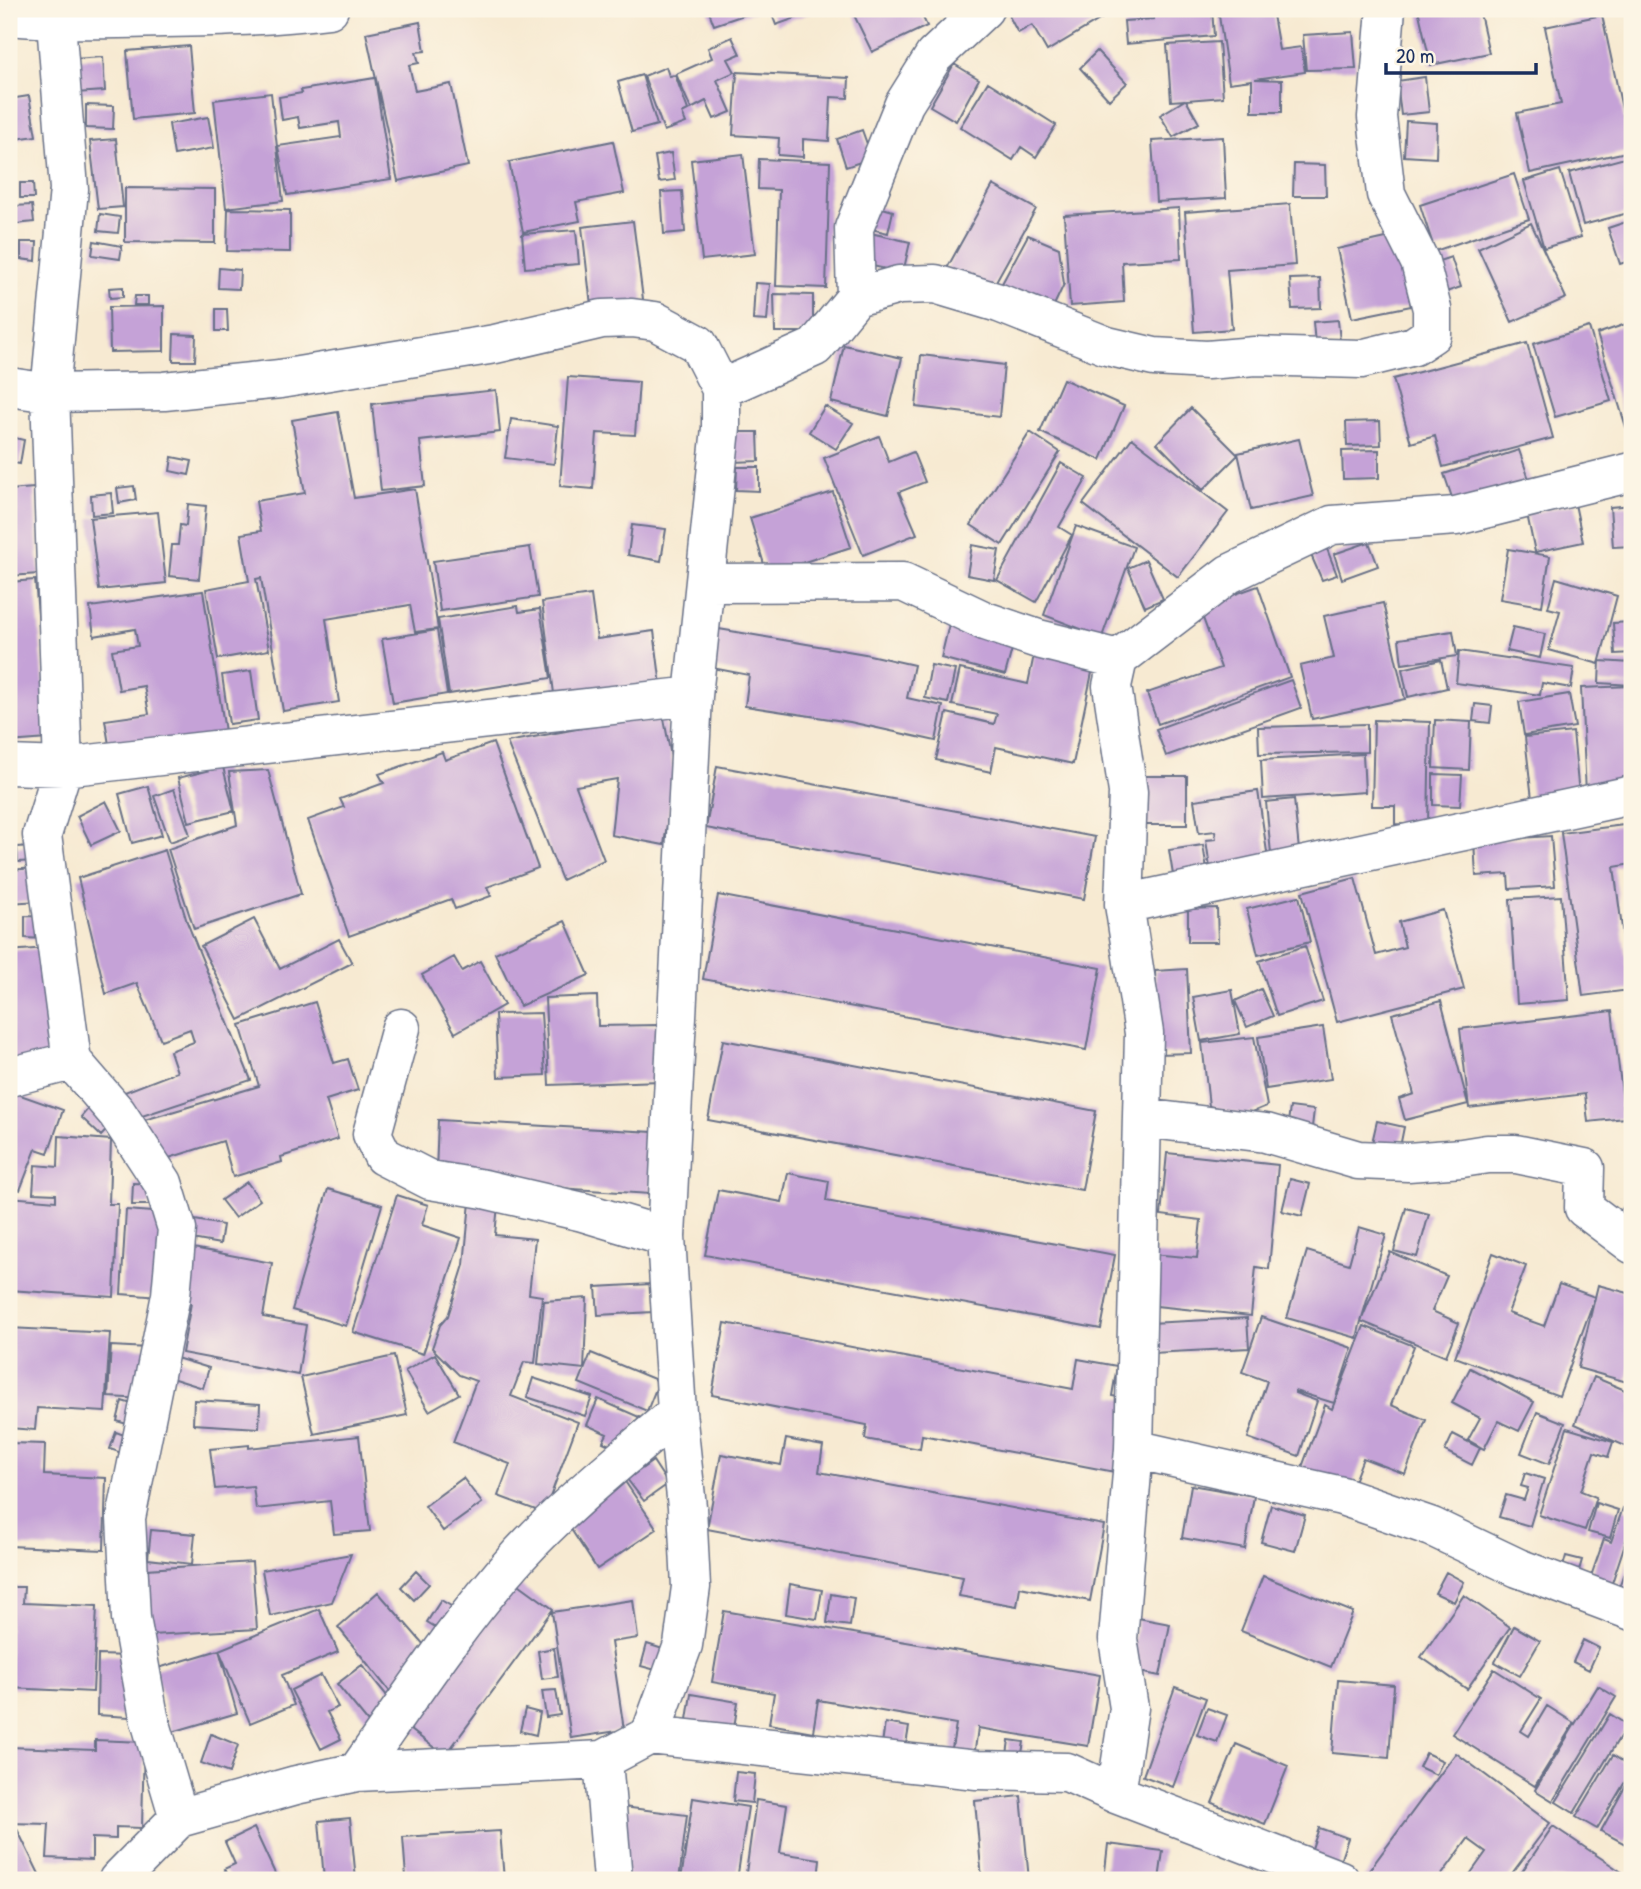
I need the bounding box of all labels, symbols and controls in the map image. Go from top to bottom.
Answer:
scale bar [1386,32,1536,76]
text: 20 m [1396,41,1434,70]

